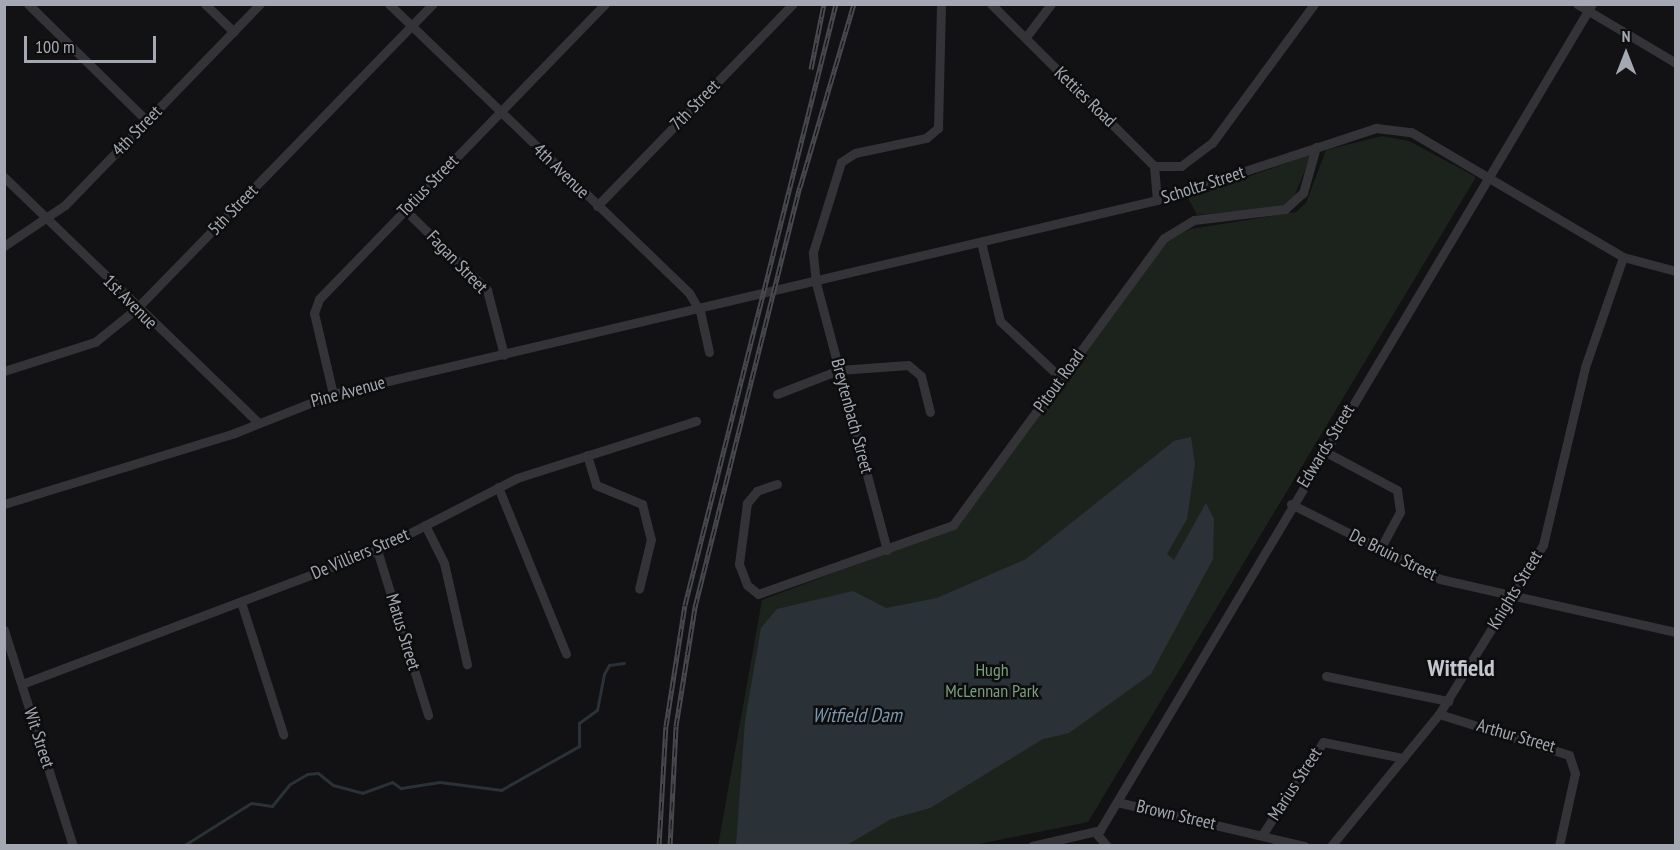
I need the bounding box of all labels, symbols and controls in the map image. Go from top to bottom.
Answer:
scale bar [27,24,159,62]
north arrow [1596,24,1656,84]
text: N [1622,26,1630,46]
text: 100 m [35,35,75,58]
street label: Ketties Road [1050,62,1120,132]
street label: 7th Street [666,75,724,135]
street label: 4th Street [108,101,166,161]
street label: 4th Avenue [528,139,594,203]
street label: Totius Street [393,151,463,221]
street label: Scholtz Street [1159,161,1247,209]
street label: 5th Street [204,180,262,240]
street label: Fagan Street [422,226,492,298]
street label: 1st Avenue [98,270,162,334]
street label: Pitout Road [1029,346,1089,416]
street label: Breytenbach Street [826,356,878,476]
street label: Pine Avenue [308,372,388,412]
street label: Edwards Street [1293,400,1359,492]
street label: De Villiers Street [308,524,412,584]
street label: De Bruin Street [1346,525,1440,585]
street label: Knights Street [1483,547,1547,633]
street label: Matus Street [381,591,425,673]
district label: Witfield [1427,654,1495,682]
park label: Hugh McLennan Park [945,660,1039,702]
water label: Witfield Dam [812,703,902,727]
street label: Wit Street [19,705,59,771]
street label: Arthur Street [1474,715,1558,757]
street label: Marius Street [1263,744,1327,824]
street label: Brown Street [1134,795,1218,835]

